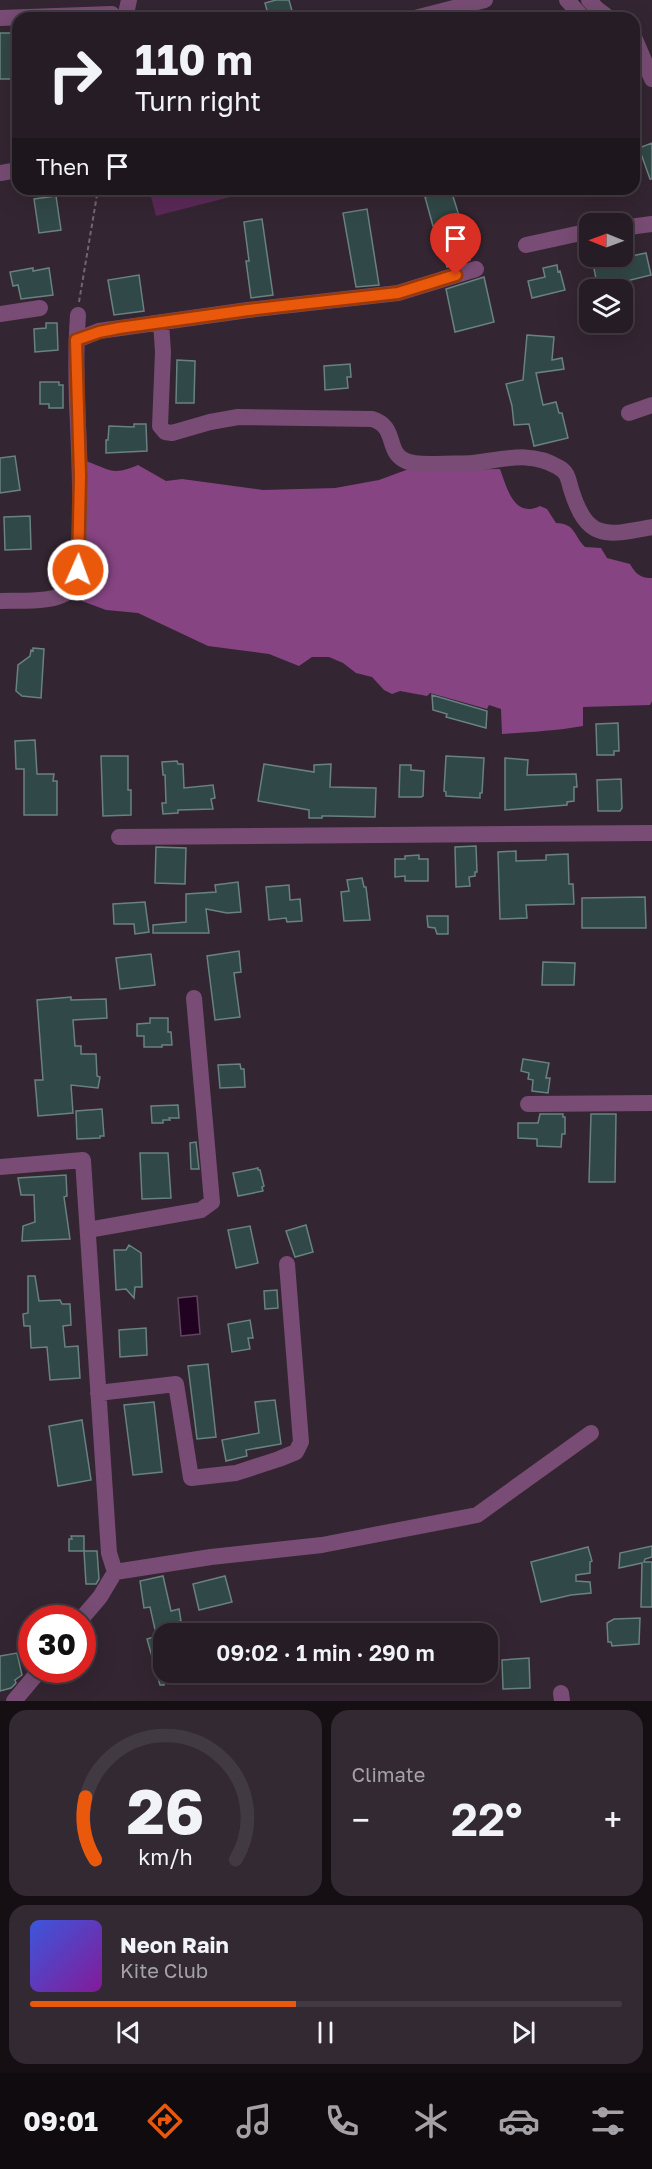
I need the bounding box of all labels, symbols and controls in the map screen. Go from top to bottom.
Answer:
text: 110 m [135,34,253,84]
icon: right [36,36,114,114]
text: Turn right [135,85,261,117]
icon: arrive [101,150,134,183]
text: Then [36,153,89,180]
pin [430,213,481,275]
north arrow [579,213,633,267]
map controls [579,213,633,333]
icon: arrive [439,222,472,255]
button: layers [579,279,633,333]
position arrow [46,538,110,602]
speed limit sign: 30 [18,1605,96,1683]
text: 09:02 · 1 min · 290 m [216,1639,435,1666]
text: Climate [352,1762,425,1786]
text: 26 [126,1773,204,1848]
text: 22° [451,1792,522,1846]
text: − [352,1800,370,1839]
text: + [604,1800,622,1839]
text: km/h [138,1844,193,1870]
text: Neon Rain [120,1931,229,1958]
text: Kite Club [120,1958,208,1982]
icon: previous [112,2016,145,2049]
icon: pause [309,2016,342,2049]
icon: next [507,2016,540,2049]
icon: directions [144,2100,186,2142]
icon: music [233,2100,275,2142]
icon: phone [321,2100,363,2142]
icon: climate [410,2100,452,2142]
icon: car [498,2100,540,2142]
icon: filters [587,2100,629,2142]
text: 09:01 [23,2105,98,2137]

